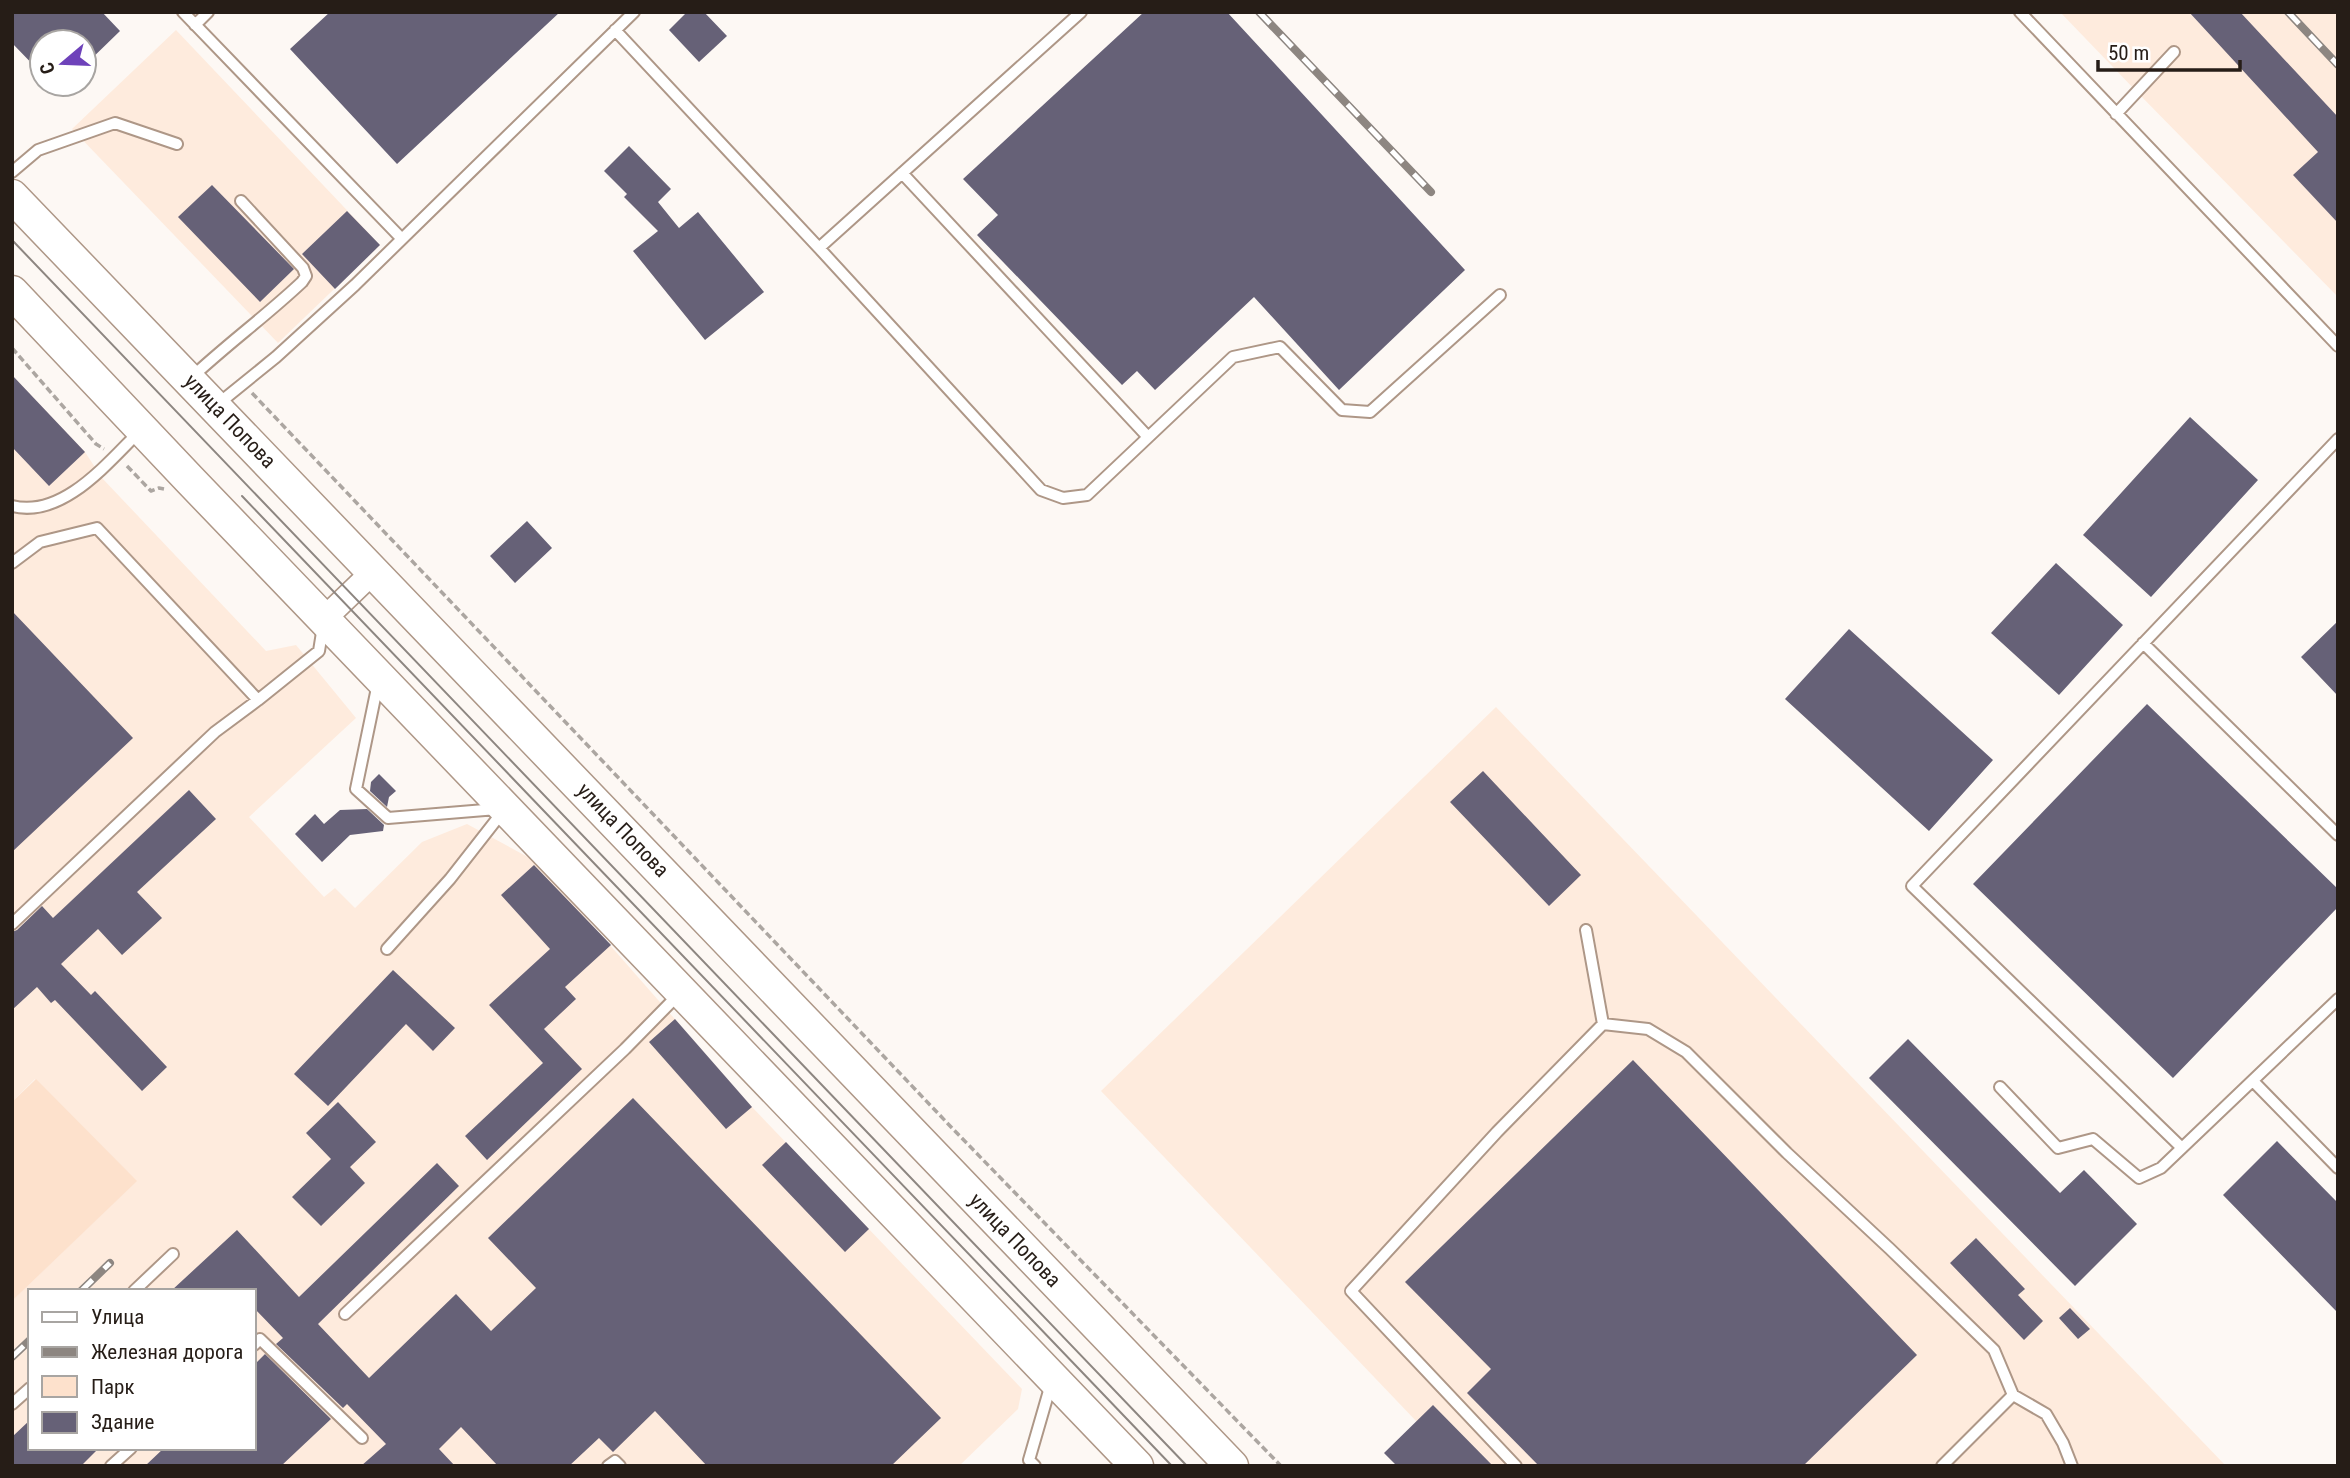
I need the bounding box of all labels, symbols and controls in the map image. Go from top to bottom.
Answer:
north arrow [28,28,98,98]
scale bar [2098,28,2240,72]
text: 50 m [2108,41,2149,65]
text: С [35,59,60,77]
street label: улица Попова [179,369,281,473]
street label: улица Попова [572,778,674,882]
street label: улица Попова [964,1188,1066,1292]
legend [28,1289,256,1450]
text: Улица [91,1305,144,1329]
text: Железная дорога [91,1340,243,1364]
text: Парк [91,1375,135,1399]
text: Здание [91,1410,155,1434]

